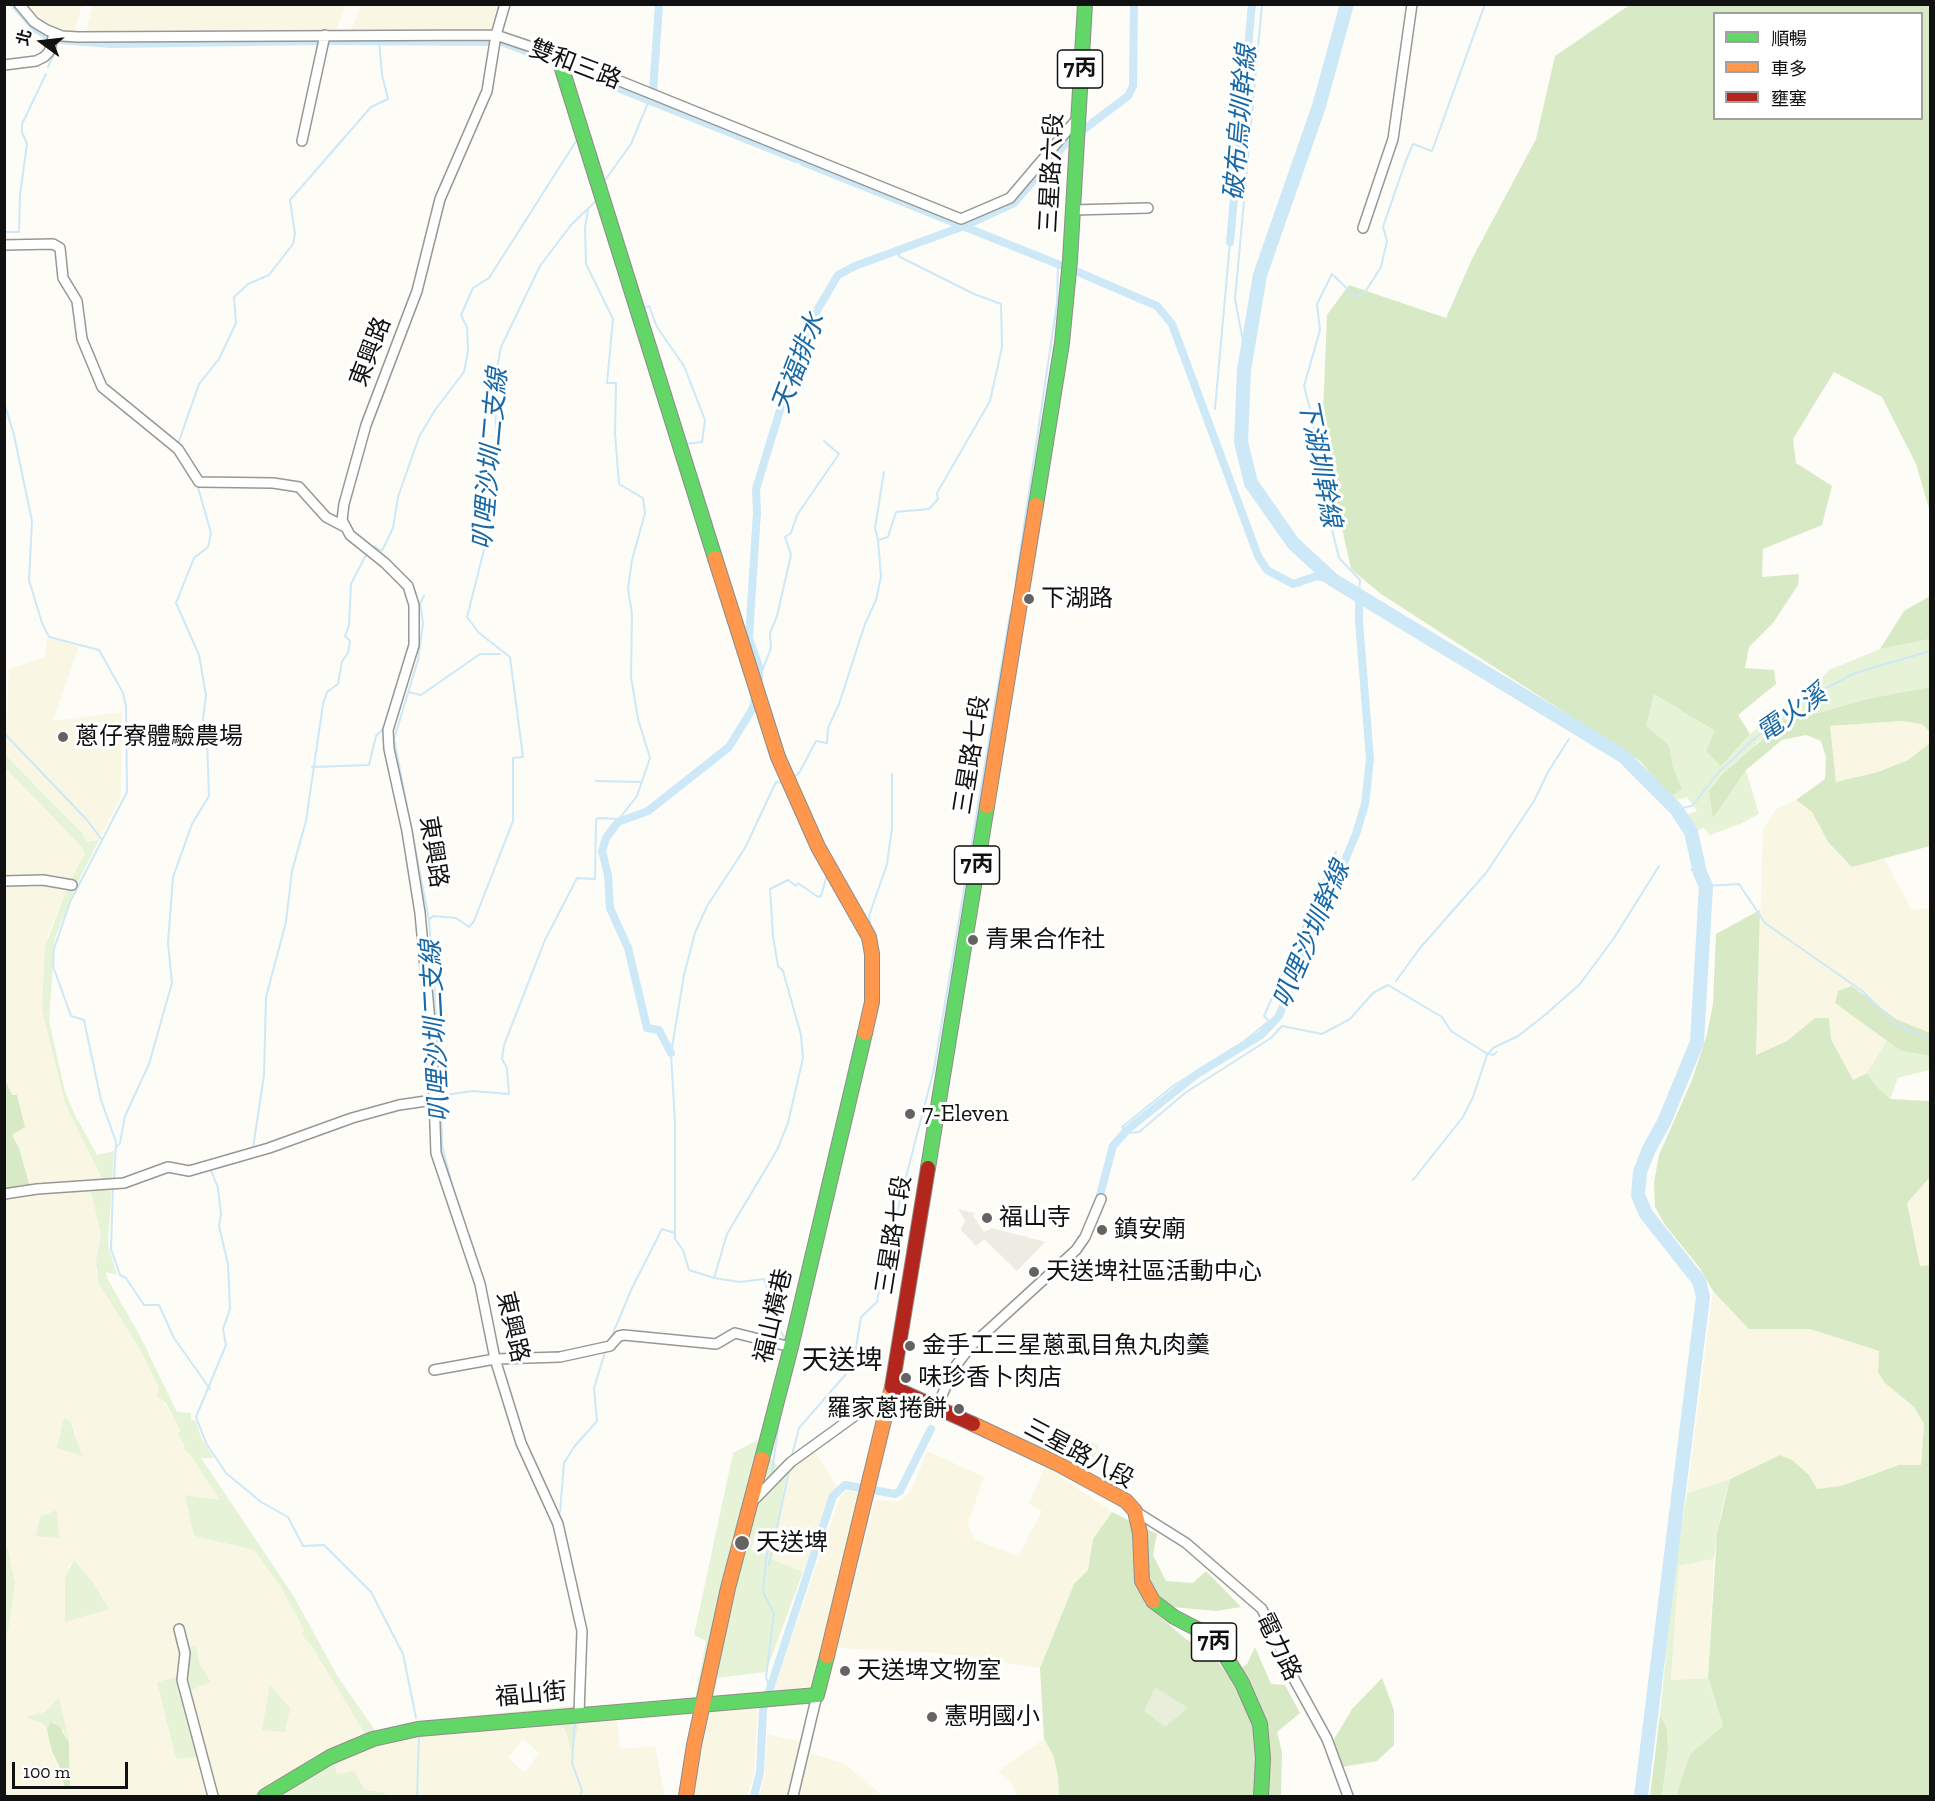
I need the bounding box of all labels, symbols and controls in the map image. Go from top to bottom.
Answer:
north arrow [12,12,72,72]
legend [1713,12,1923,120]
text: 北 [13,27,35,47]
text: 順暢 [1771,28,1807,50]
street label: 雙和三路 [525,34,625,96]
water label: 破布烏圳幹線 [1219,44,1263,202]
road number: 7丙 [1058,50,1102,88]
text: 車多 [1771,58,1807,80]
text: 壅塞 [1771,88,1807,110]
street label: 三星路六段 [1034,112,1070,234]
water label: 天福排水 [766,309,832,417]
street label: 東興路 [345,313,397,391]
water label: 叭哩沙圳二支線 [468,367,514,551]
water label: 下湖圳幹線 [1291,396,1347,530]
place label: 下湖路 [1041,585,1113,613]
marker: 下湖路 [1022,592,1036,606]
water label: 電火溪 [1751,679,1833,749]
street label: 三星路七段 [948,693,996,817]
place label: 蔥仔寮體驗農場 [75,723,243,751]
marker: 蔥仔寮體驗農場 [56,730,70,744]
street label: 東興路 [413,814,453,890]
road number: 7丙 [954,846,1000,884]
water label: 叭哩沙圳幹線 [1267,857,1357,1013]
place label: 青果合作社 [985,926,1105,954]
marker: 青果合作社 [966,933,980,947]
water label: 叭哩沙圳二支線 [416,939,456,1123]
place label: 7-Eleven [922,1100,1009,1128]
marker: 7-Eleven [903,1107,917,1121]
street label: 三星路七段 [870,1173,918,1297]
place label: 福山寺 [999,1204,1071,1232]
marker: 福山寺 [980,1211,994,1225]
place label: 鎮安廟 [1114,1216,1186,1244]
marker: 鎮安廟 [1095,1223,1109,1237]
place label: 天送埤社區活動中心 [1046,1258,1262,1286]
marker: 天送埤社區活動中心 [1027,1265,1041,1279]
street label: 福山橫巷 [749,1266,799,1366]
street label: 東興路 [490,1289,534,1365]
place label: 金手工三星蔥虱目魚丸肉羹 [922,1332,1210,1360]
marker: 金手工三星蔥虱目魚丸肉羹 [903,1339,917,1353]
district label: 天送埤 [802,1345,882,1377]
place label: 味珍香卜肉店 [918,1364,1062,1392]
marker: 味珍香卜肉店 [899,1371,913,1385]
place label: 羅家蔥捲餅 [827,1395,947,1423]
marker: 羅家蔥捲餅 [952,1402,966,1416]
street label: 三星路八段 [1019,1413,1139,1495]
place label: 天送埤 [756,1529,828,1557]
marker: 天送埤 [733,1534,751,1552]
street label: 電力路 [1249,1608,1307,1686]
road number: 7丙 [1192,1623,1236,1661]
place label: 天送埤文物室 [857,1657,1001,1685]
marker: 天送埤文物室 [838,1664,852,1678]
street label: 福山街 [494,1678,568,1712]
place label: 憲明國小 [944,1703,1040,1731]
marker: 憲明國小 [925,1710,939,1724]
scale bar [15,1750,130,1788]
text: 100 m [23,1761,70,1783]

